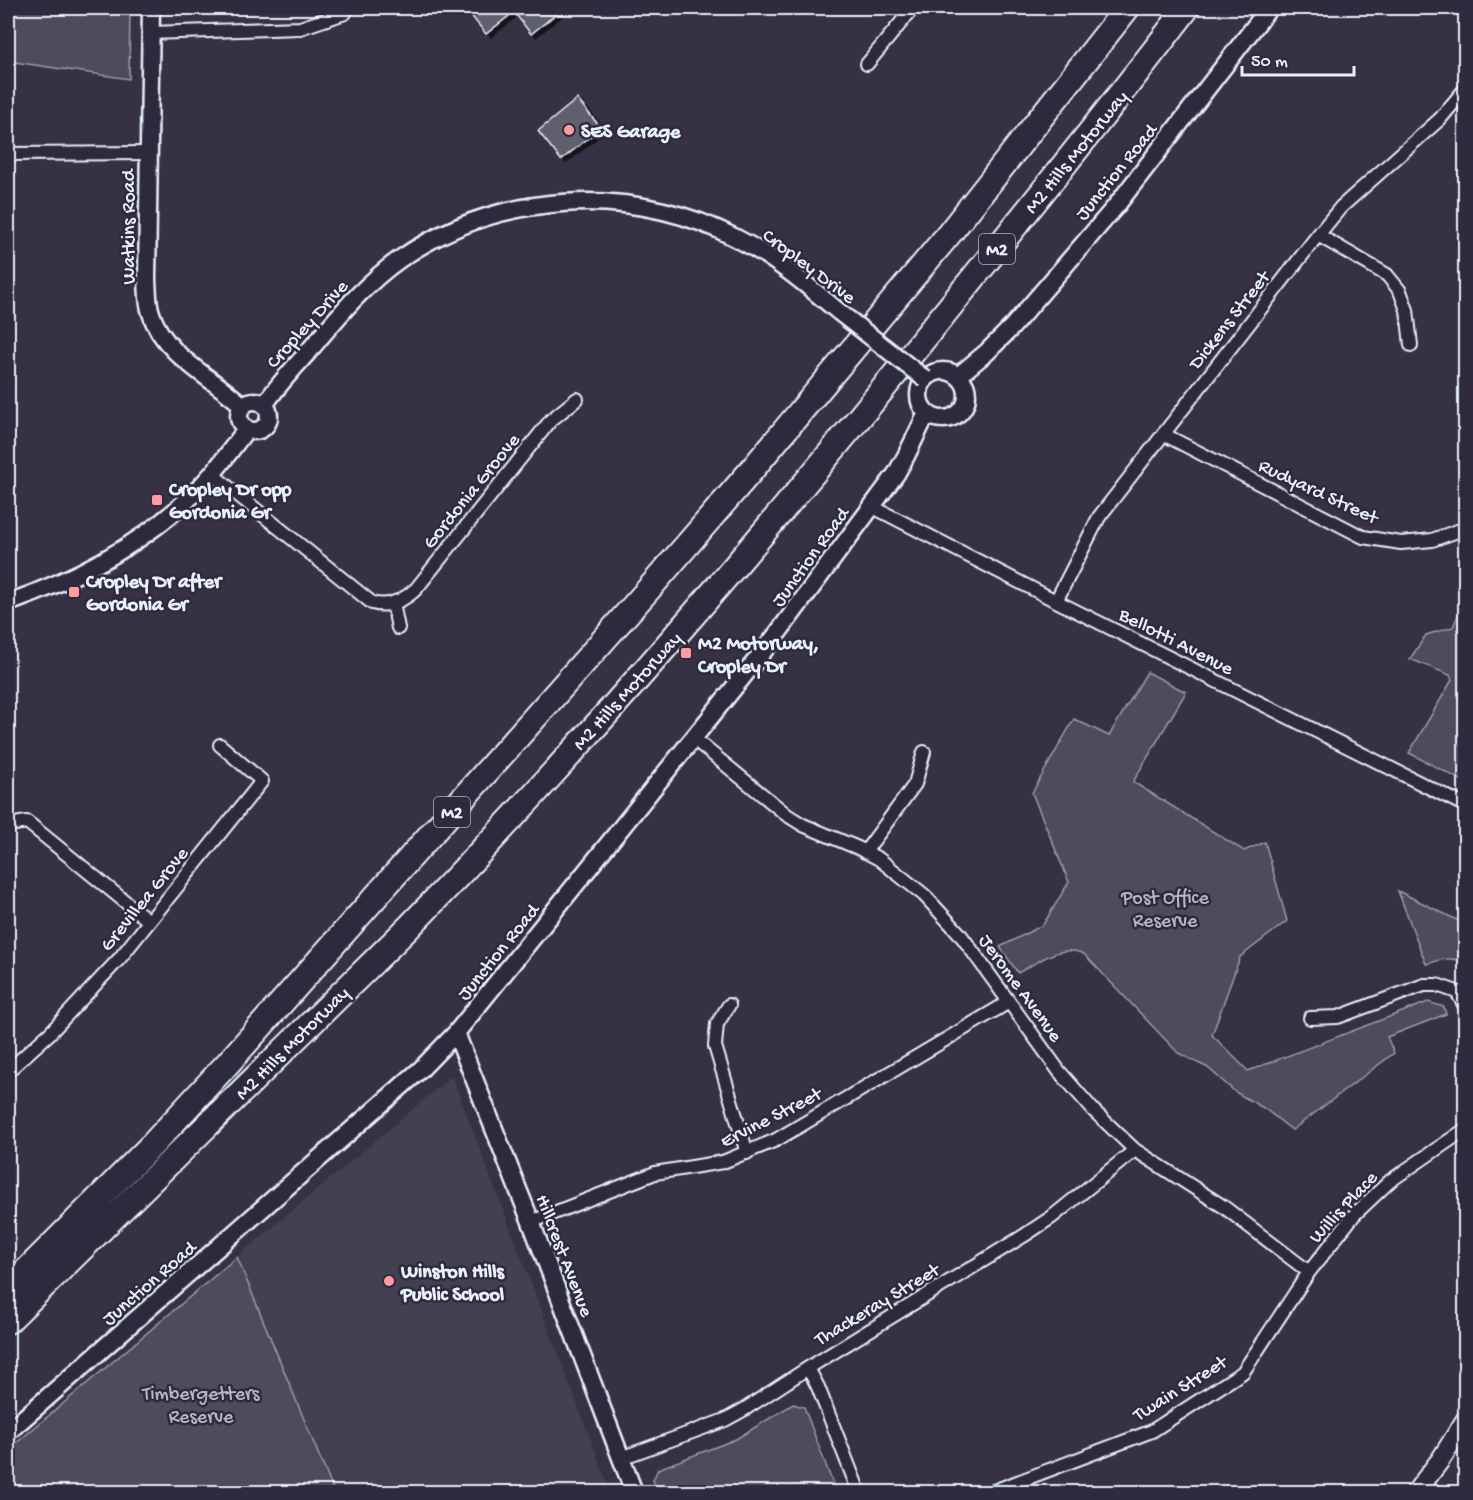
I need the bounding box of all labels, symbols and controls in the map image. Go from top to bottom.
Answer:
scale bar [1242,39,1354,77]
text: 50 m [1251,52,1288,73]
street label: M2 Hills Motorway [1021,87,1134,219]
street label: Junction Road [1072,119,1165,226]
place label: SES Garage [581,122,681,145]
marker: SES Garage [562,123,576,137]
street label: Watkins Road [119,167,142,284]
street label: Cropley Drive [757,225,860,311]
road number: M2 [979,234,1015,264]
street label: Dickens Street [1184,266,1277,376]
street label: Cropley Drive [263,276,355,374]
street label: Gordonia Groove [419,429,527,554]
street label: Rudyard Street [1254,455,1383,532]
place label: Cropley Dr opp Gordonia Gr [168,480,292,526]
marker: Cropley Dr opp Gordonia Gr [150,493,164,507]
street label: Junction Road [768,502,857,612]
place label: Cropley Dr after Gordonia Gr [85,572,223,618]
marker: Cropley Dr after Gordonia Gr [67,585,81,599]
street label: Bellotti Avenue [1113,604,1237,682]
street label: M2 Hills Motorway [569,628,688,756]
place label: M2 Motorway, Cropley Dr [697,634,819,680]
marker: M2 Motorway, Cropley Dr [679,646,693,660]
road number: M2 [434,797,470,827]
street label: Grevillea Grove [97,843,195,957]
park label: Post Office Reserve [1120,888,1209,934]
street label: Junction Road [454,899,547,1006]
street label: Jerome Avenue [972,931,1066,1048]
street label: M2 Hills Motorway [232,983,355,1106]
street label: Ervine Street [717,1083,828,1154]
street label: Willis Place [1305,1167,1384,1249]
street label: Hillcrest Avenue [529,1192,597,1321]
street label: Junction Road [99,1236,204,1332]
street label: Thackeray Street [810,1259,946,1353]
place label: Winston Hills Public School [400,1262,506,1308]
marker: Winston Hills Public School [382,1274,396,1288]
street label: Twain Street [1129,1351,1234,1428]
park label: Timbergetters Reserve [142,1384,260,1430]

